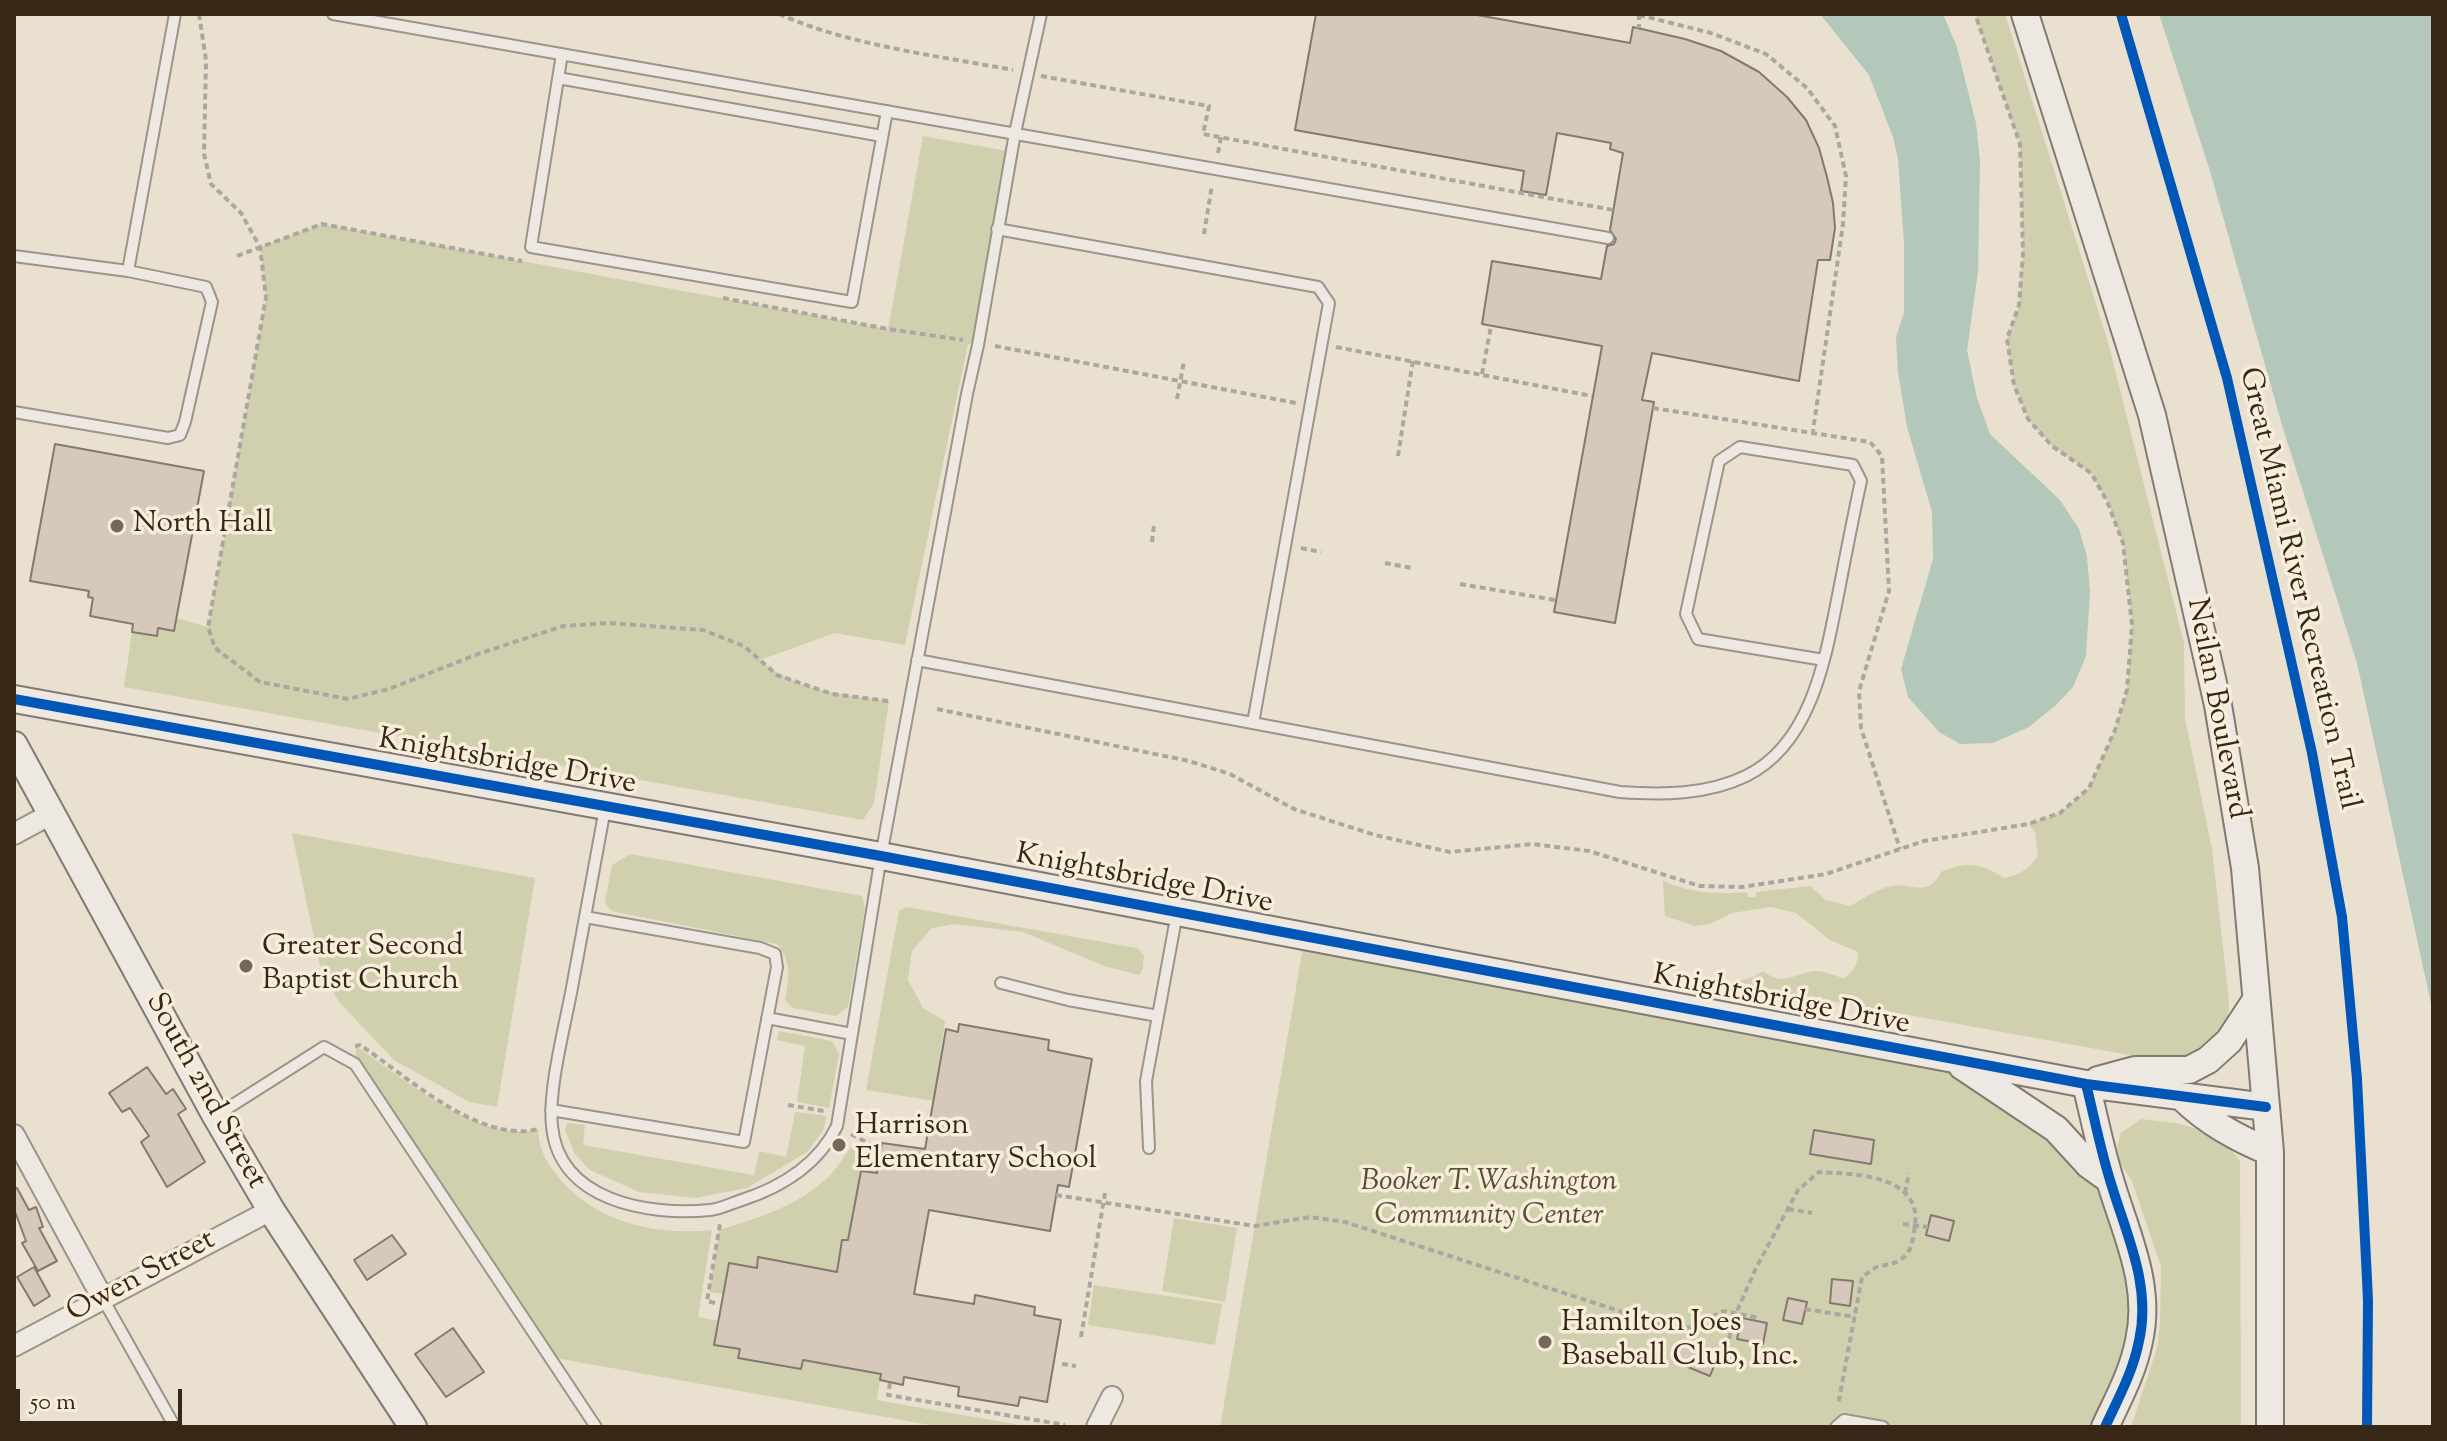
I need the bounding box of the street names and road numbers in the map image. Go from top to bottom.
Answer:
street label: Great Miami River Recreation Trail [2229,365,2365,813]
street label: Neilan Boulevard [2176,596,2254,822]
street label: Knightsbridge Drive [375,724,639,804]
street label: Knightsbridge Drive [1012,838,1276,924]
street label: Knightsbridge Drive [1649,959,1913,1045]
street label: South 2nd Street [135,988,273,1196]
street label: Owen Street [62,1224,222,1332]

